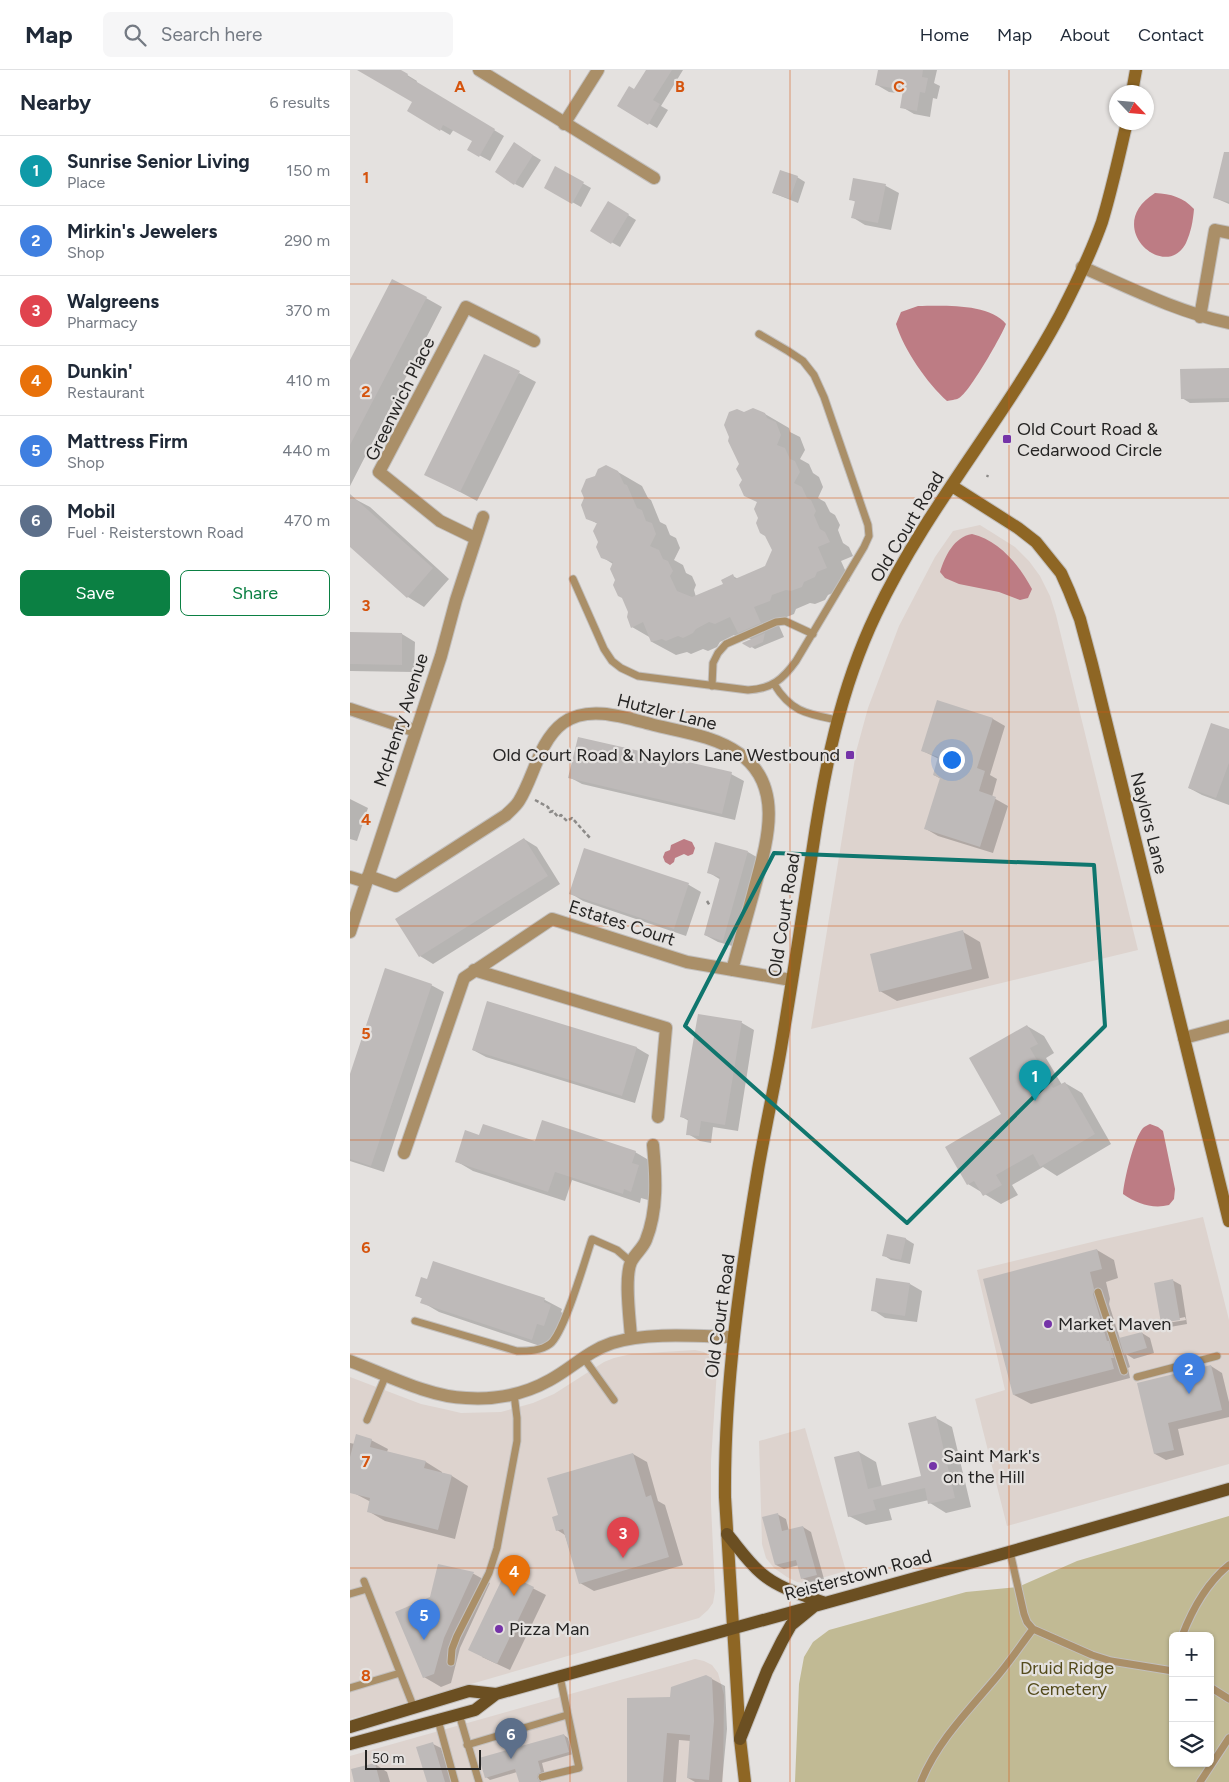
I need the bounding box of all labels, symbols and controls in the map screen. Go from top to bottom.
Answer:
search box [103,12,453,57]
text: Map [25,20,73,49]
icon: search [121,21,149,49]
text: Search here [161,23,262,46]
text: Home [920,24,969,46]
text: Map [997,24,1032,46]
text: About [1060,24,1110,46]
text: Contact [1138,24,1204,46]
text: A [454,77,466,96]
text: B [675,77,685,96]
text: C [893,77,905,96]
north arrow [1109,85,1154,130]
text: Nearby [20,90,91,115]
text: 6 results [269,93,330,112]
text: Sunrise Senior Living [67,150,250,173]
text: 1 [33,161,39,180]
text: 150 m [286,161,330,180]
text: 1 [363,168,369,187]
text: Place [67,173,105,192]
text: Mirkin's Jewelers [67,220,217,243]
text: 2 [31,231,41,250]
text: 290 m [284,231,330,250]
text: Shop [67,243,105,262]
text: Walgreens [67,290,159,313]
text: 3 [32,301,40,320]
text: 370 m [285,301,330,320]
text: Pharmacy [67,313,137,332]
street label: Greenwich Place [361,333,440,464]
text: Dunkin' [67,360,133,383]
text: 4 [31,371,41,390]
text: 410 m [286,371,330,390]
text: 2 [361,382,371,401]
text: Restaurant [67,383,145,402]
place label: Old Court Road & Cedarwood Circle [1017,418,1162,461]
text: Mattress Firm [67,430,188,453]
marker: Old Court Road & Cedarwood Circle [1001,433,1013,445]
text: 5 [31,441,41,460]
text: 440 m [282,441,330,460]
text: Shop [67,453,105,472]
street label: Old Court Road [865,468,949,586]
text: Mobil [67,500,115,523]
text: 6 [31,511,41,530]
text: 470 m [284,511,330,530]
text: Fuel · Reisterstown Road [67,523,244,542]
button: Save [20,570,170,616]
button: Share [180,570,330,616]
text: 3 [362,596,371,615]
street label: McHenry Avenue [369,650,433,790]
street label: Hutzler Lane [615,689,719,735]
place label: Old Court Road & Naylors Lane Westbound [493,744,840,766]
your location [939,747,965,773]
marker: Old Court Road & Naylors Lane Westbound [844,749,856,761]
street label: Naylors Lane [1126,770,1172,876]
text: 4 [361,810,371,829]
street label: Old Court Road [763,851,805,979]
street label: Estates Court [566,895,678,951]
text: 5 [361,1024,371,1043]
pin: 1 [1019,1060,1051,1101]
text: 6 [361,1238,371,1257]
street label: Old Court Road [700,1252,740,1380]
place label: Market Maven [1058,1313,1171,1335]
marker: Market Maven [1042,1318,1054,1330]
pin: 2 [1173,1353,1205,1394]
place label: Saint Mark's on the Hill [943,1445,1040,1488]
text: 7 [362,1452,371,1471]
marker: Saint Mark's on the Hill [927,1460,939,1472]
pin: 3 [607,1517,639,1558]
street label: Reisterstown Road [782,1545,934,1605]
pin: 4 [498,1555,530,1596]
pin: 5 [408,1599,440,1640]
place label: Pizza Man [509,1618,589,1640]
marker: Pizza Man [493,1623,505,1635]
map controls [1169,1632,1214,1767]
button: + [1169,1632,1214,1677]
park label: Druid Ridge Cemetery [1020,1657,1114,1700]
text: 8 [361,1666,371,1685]
button: − [1169,1677,1214,1722]
pin: 6 [495,1718,527,1759]
button: layers [1169,1722,1214,1767]
scale bar [365,1747,481,1770]
text: 50 m [372,1750,404,1767]

